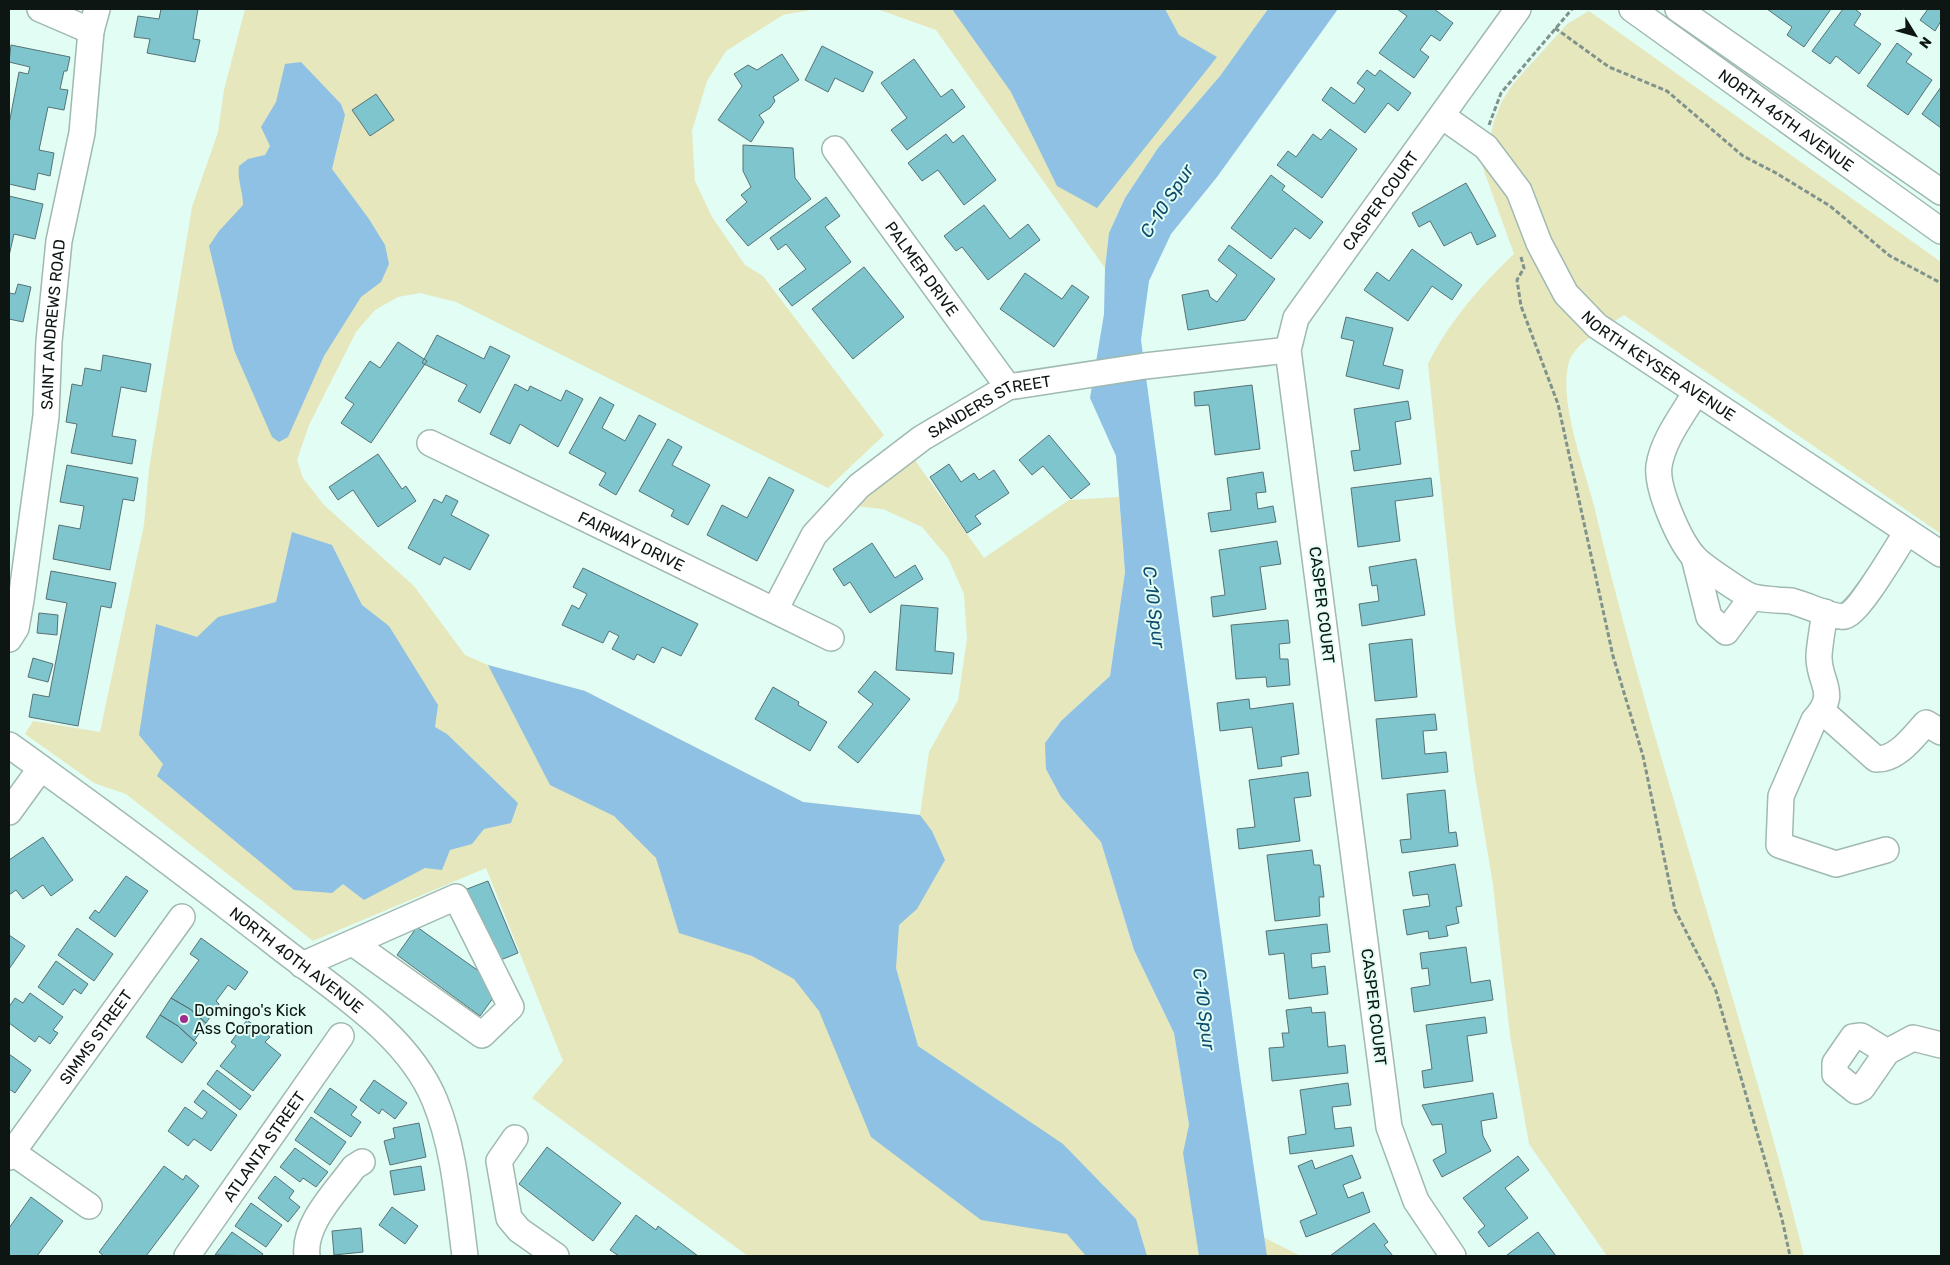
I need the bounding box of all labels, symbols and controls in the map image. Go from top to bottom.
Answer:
north arrow [1890,10,1940,60]
text: N [1915,33,1935,52]
street label: NORTH 46TH AVENUE [1715,65,1858,175]
street label: CASPER COURT [1338,147,1422,254]
water label: C-10 Spur [1135,159,1199,242]
street label: PALMER DRIVE [881,218,963,320]
street label: SAINT ANDREWS ROAD [37,238,69,410]
street label: NORTH KEYSER AVENUE [1578,307,1739,425]
street label: SANDERS STREET [924,371,1052,442]
street label: FAIRWAY DRIVE [575,507,688,575]
street label: CASPER COURT [1305,545,1339,665]
water label: C-10 Spur [1138,565,1170,650]
street label: NORTH 40TH AVENUE [226,903,367,1017]
street label: CASPER COURT [1357,947,1391,1067]
water label: C-10 Spur [1188,967,1220,1052]
street label: SIMMS STREET [55,986,136,1088]
place label: Domingo's Kick Ass Corporation [194,1001,313,1038]
marker: Domingo's Kick Ass Corporation [178,1013,190,1025]
street label: ATLANTA STREET [219,1087,309,1205]

